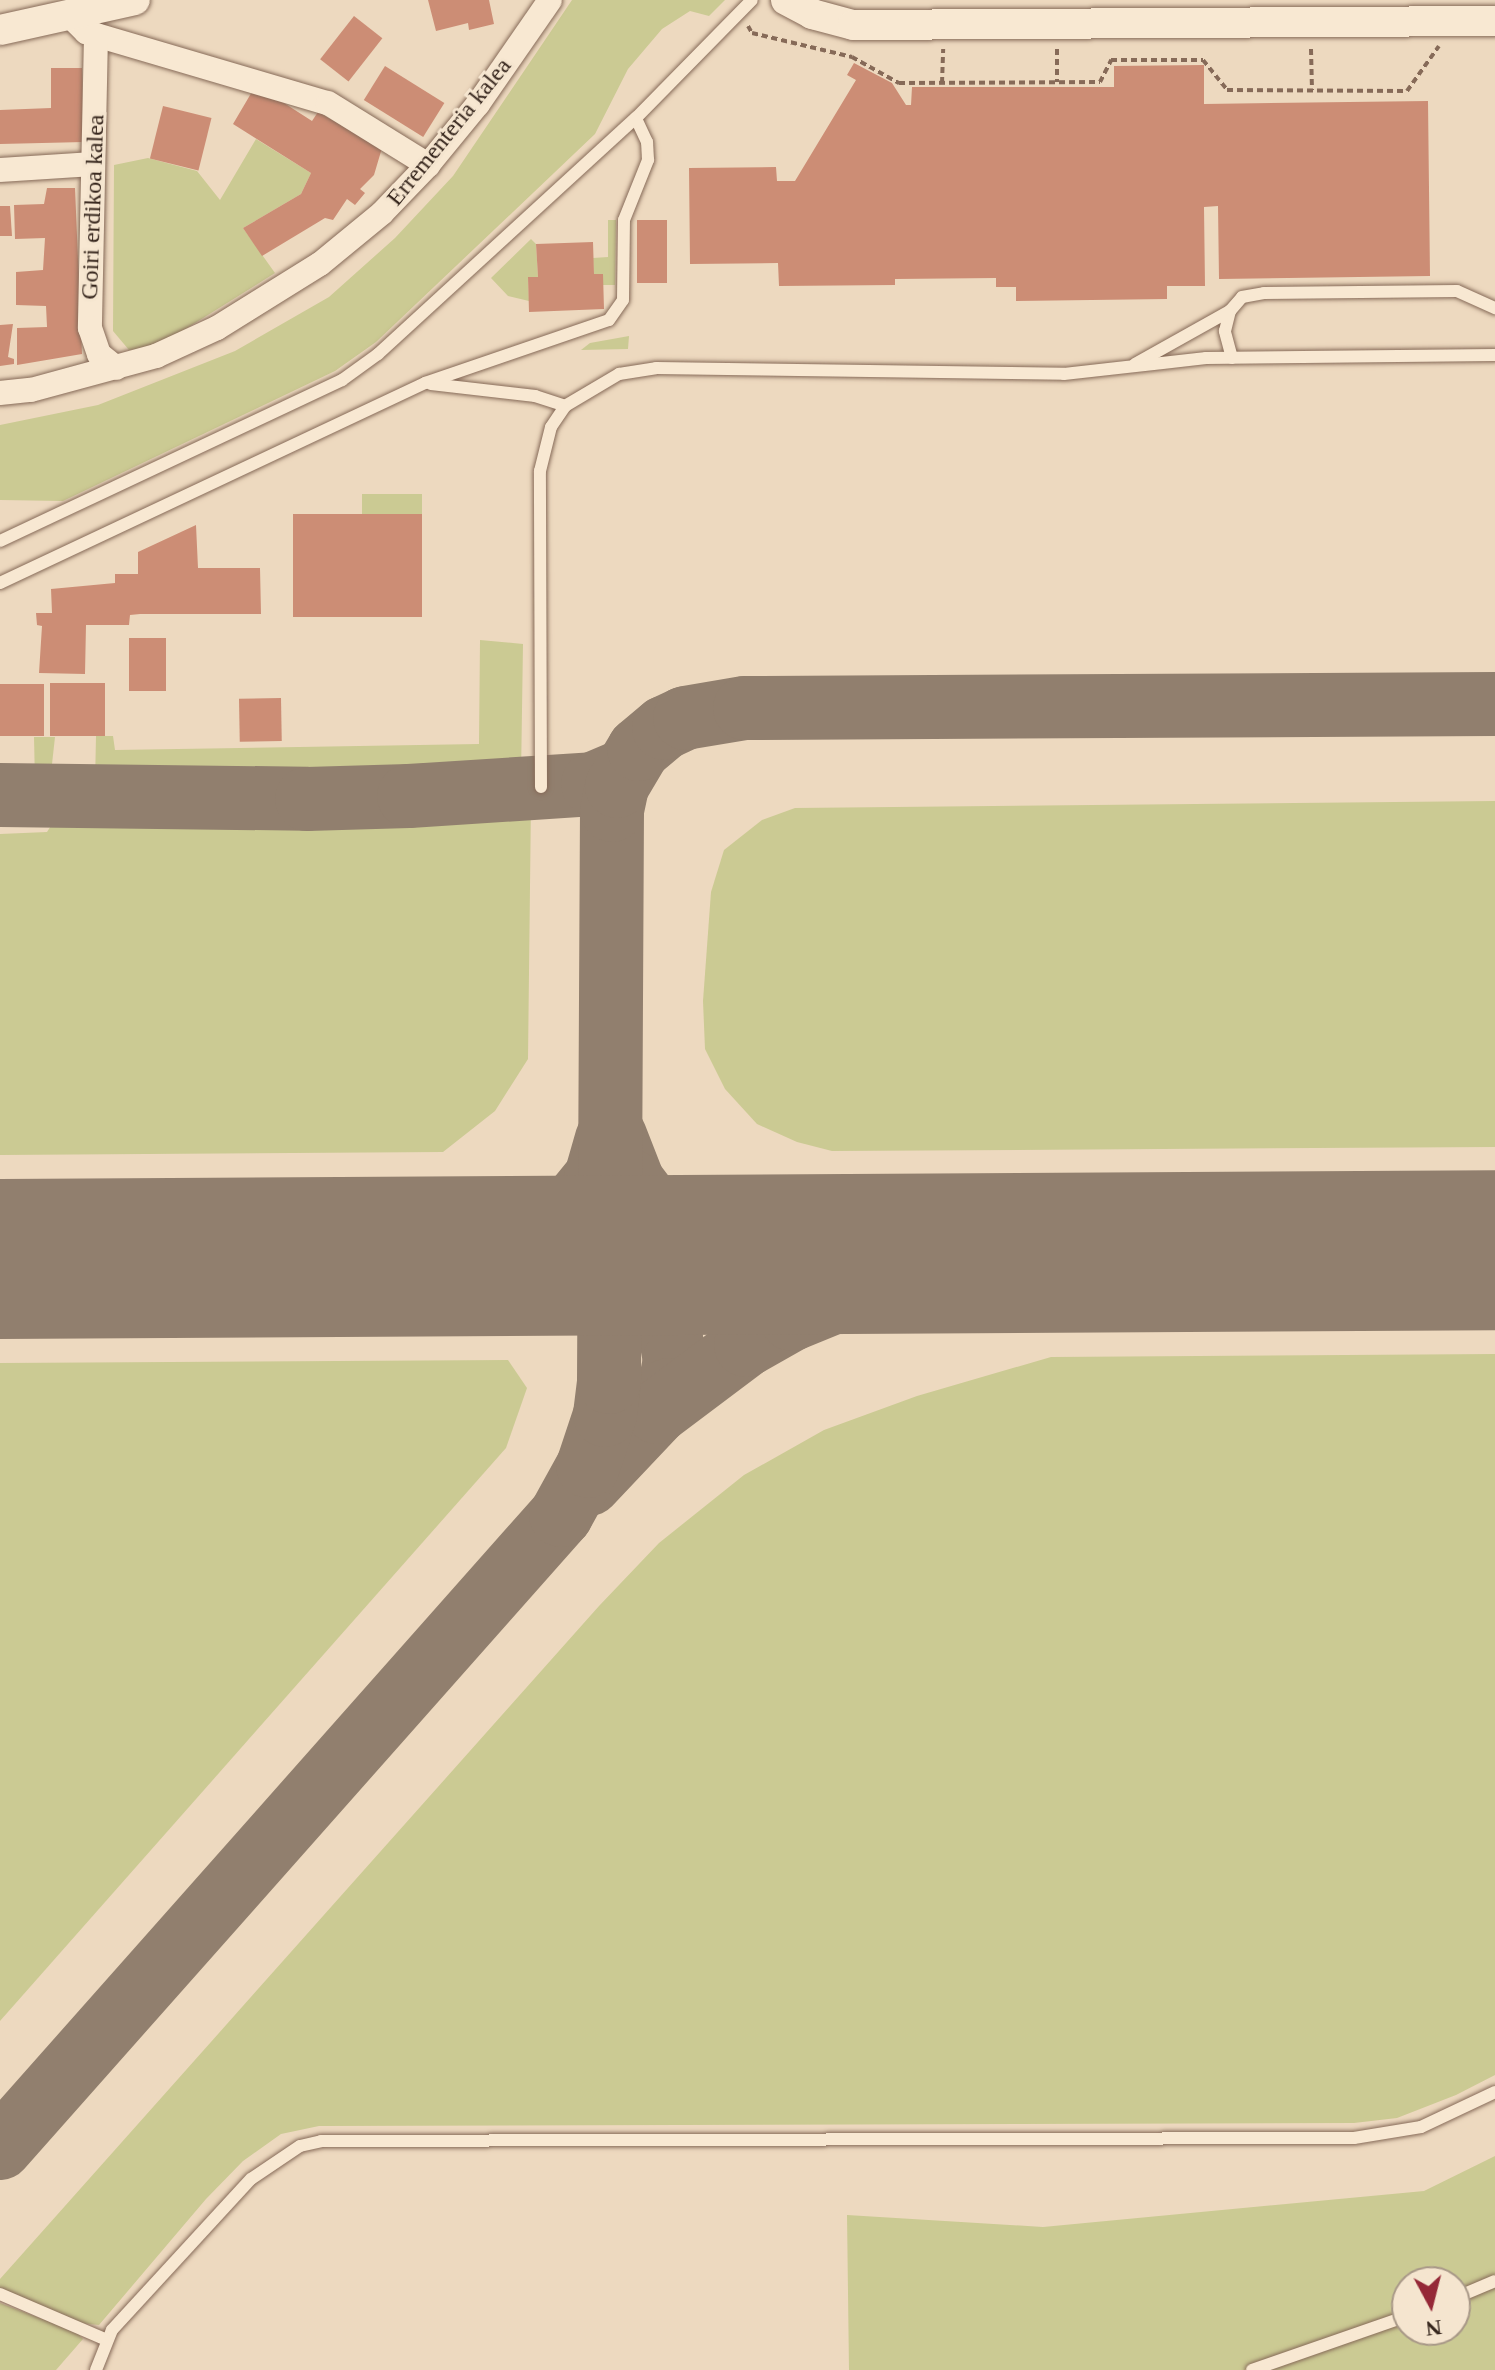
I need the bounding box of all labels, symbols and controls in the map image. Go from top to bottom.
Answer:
street label: Errementeria kalea [381,52,517,212]
street label: Goiri erdikoa kalea [75,114,111,300]
north arrow [1391,2266,1471,2346]
text: N [1424,2315,1443,2342]

